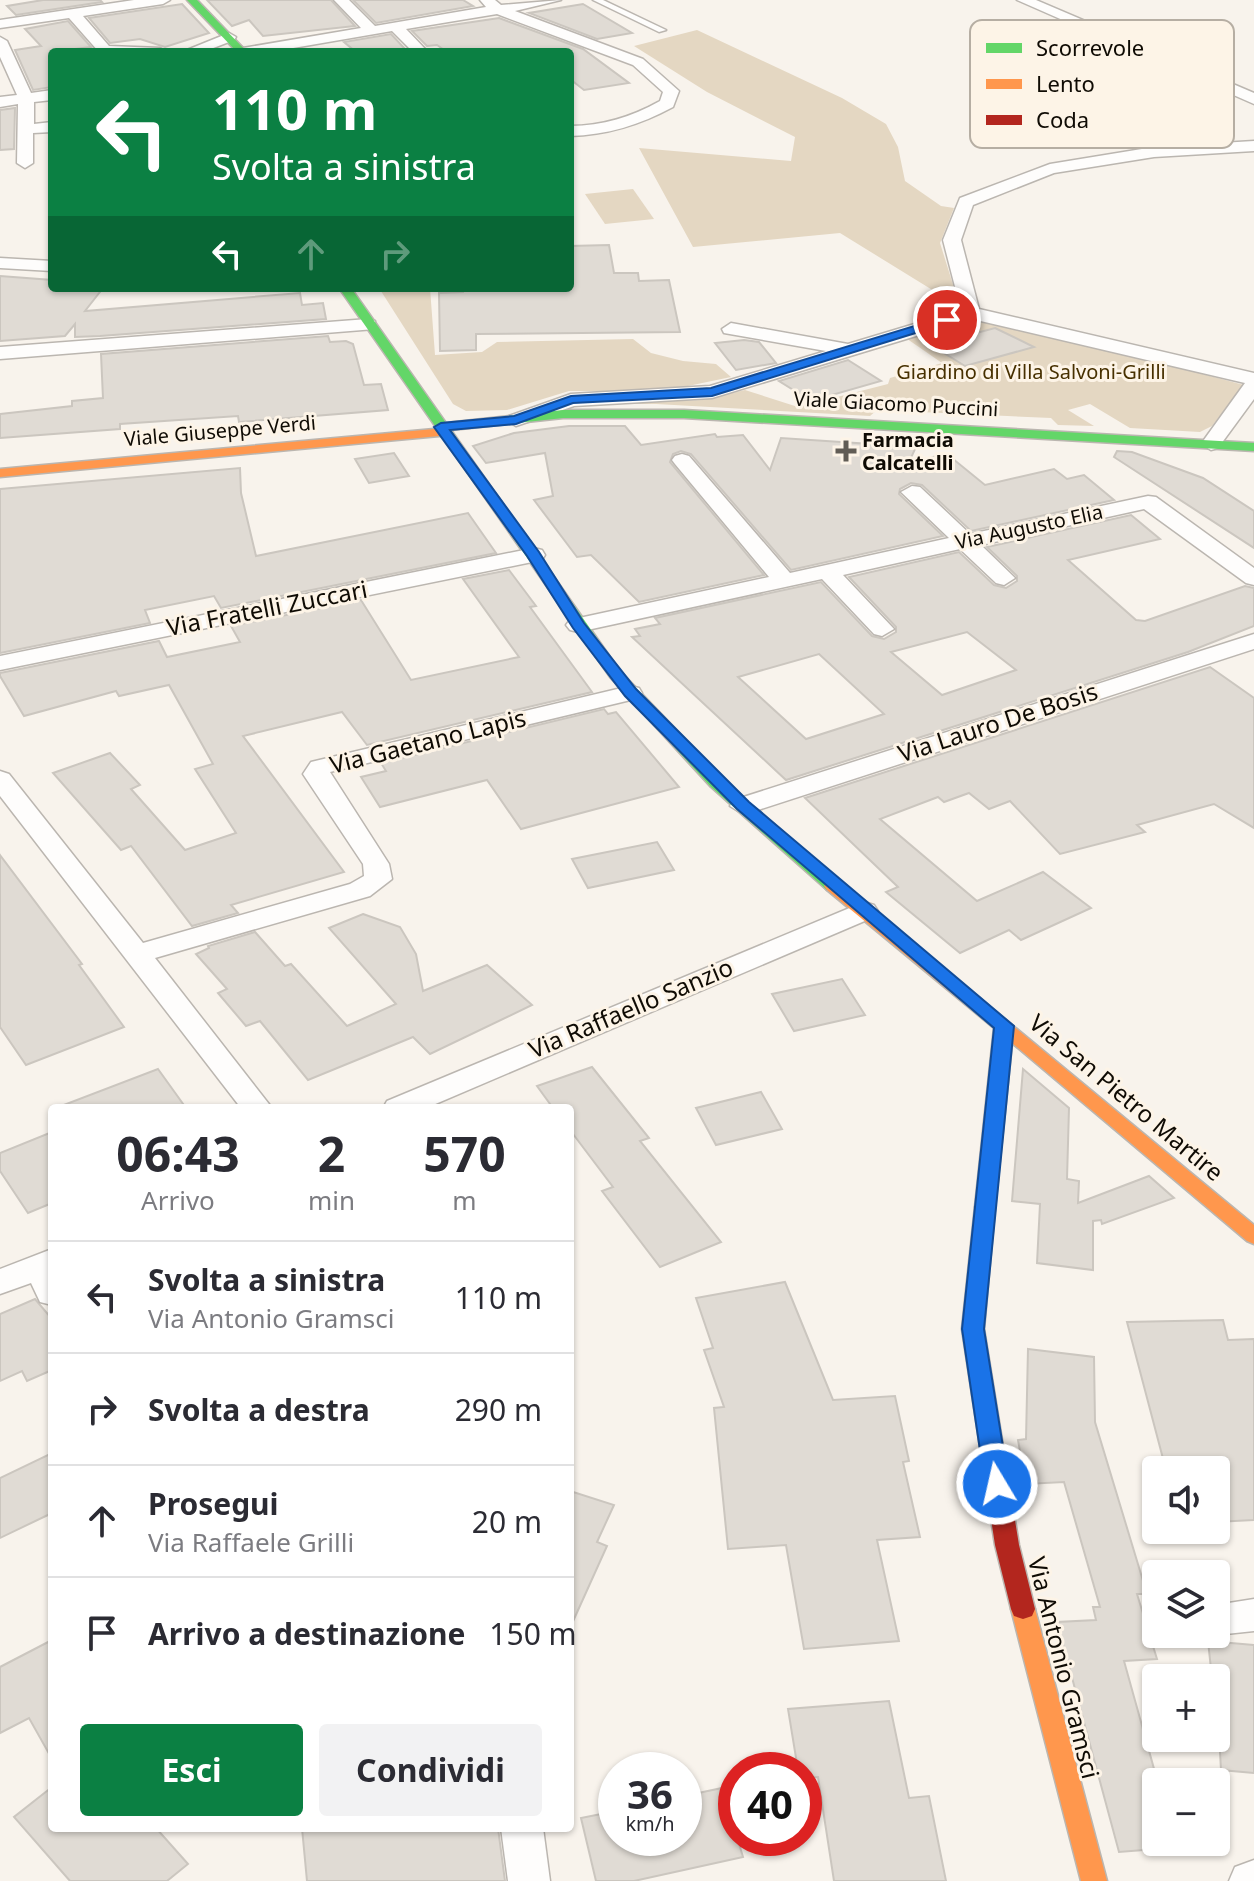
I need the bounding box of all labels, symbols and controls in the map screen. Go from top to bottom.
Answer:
legend [970,20,1234,148]
text: Scorrevole [1036,32,1144,62]
text: Lento [1036,68,1095,98]
text: 110 m [212,70,377,146]
icon: left [80,80,184,184]
text: Coda [1036,104,1089,134]
text: Svolta a sinistra [212,142,476,191]
icon: left [205,232,249,276]
icon: ahead [289,232,333,276]
icon: right [373,232,417,276]
pin [913,286,981,354]
icon: arrive [925,298,969,342]
park label: Giardino di Villa Salvoni-Grilli [896,358,1166,385]
street label: Viale Giacomo Puccini [793,385,999,422]
street label: Viale Giuseppe Verdi [123,409,317,452]
place label: Farmacia Calcatelli [862,426,954,476]
marker: Farmacia Calcatelli [837,442,855,460]
street label: Via Augusto Elia [953,498,1105,555]
street label: Via Fratelli Zuccari [164,572,370,643]
street label: Via Lauro De Bosis [894,674,1102,769]
street label: Via Gaetano Lapis [326,700,529,781]
street label: Via Raffaello Sanzio [523,950,738,1066]
street label: Via San Pietro Martire [1023,1006,1231,1188]
text: 06:43 [116,1121,240,1186]
text: 2 [318,1121,345,1186]
text: 570 [423,1121,506,1186]
text: Arrivo [141,1182,215,1218]
text: min [308,1182,355,1218]
text: m [452,1182,477,1218]
text: Svolta a sinistra [148,1259,385,1300]
icon: left [80,1275,124,1319]
text: 110 m [455,1277,542,1318]
text: Via Antonio Gramsci [148,1300,394,1336]
icon: right [80,1387,124,1431]
text: Svolta a destra [148,1389,370,1430]
text: 290 m [455,1389,542,1430]
position arrow [955,1442,1039,1526]
map controls [1142,1456,1230,1856]
button: sound [1142,1456,1230,1544]
text: Prosegui [148,1483,279,1524]
icon: ahead [80,1499,124,1543]
text: 20 m [472,1501,542,1542]
text: Via Raffaele Grilli [148,1524,354,1560]
street label: Via Antonio Gramsci [1021,1553,1108,1782]
button: layers [1142,1560,1230,1648]
icon: arrive [80,1611,124,1655]
text: Arrivo a destinazione [148,1613,465,1654]
text: 150 m [489,1613,577,1654]
button: + [1142,1664,1230,1752]
button: Esci [80,1724,303,1816]
button: Condividi [319,1724,542,1816]
speed limit sign: 40 [718,1752,822,1856]
text: 36 [627,1766,673,1821]
button: − [1142,1768,1230,1856]
text: km/h [625,1810,675,1837]

